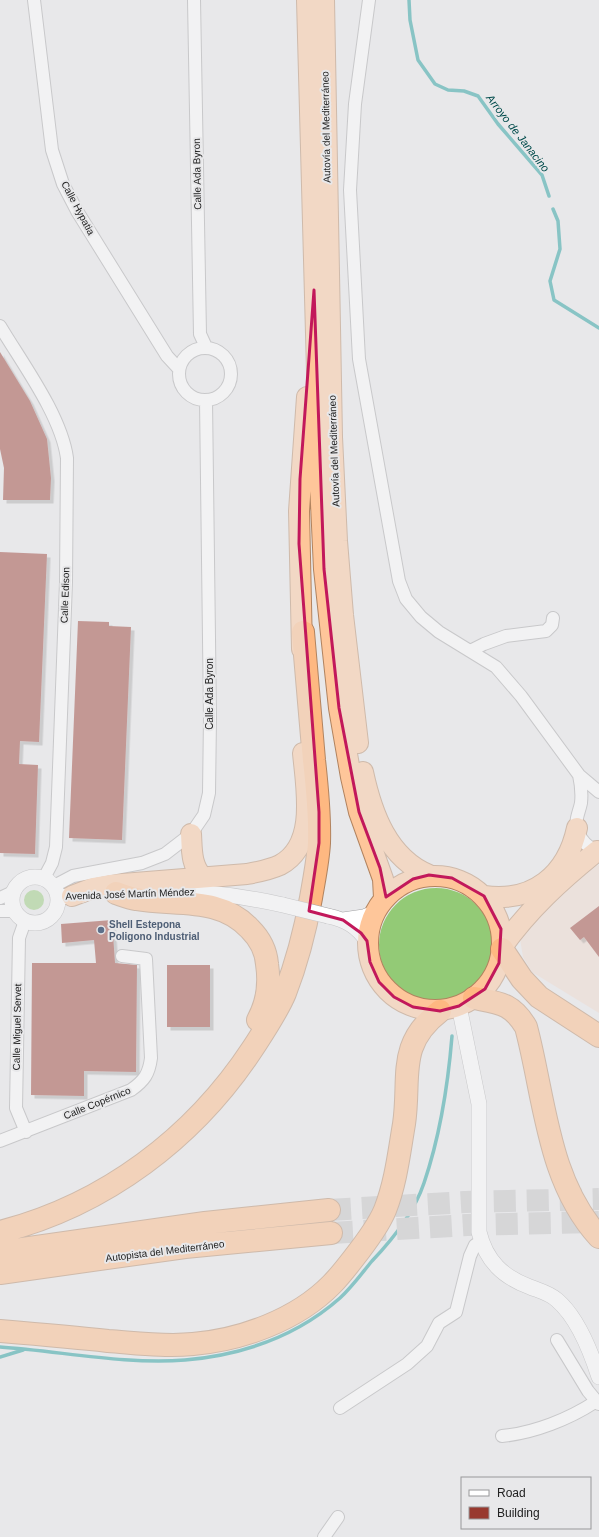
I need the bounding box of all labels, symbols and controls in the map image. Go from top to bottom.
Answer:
street label: Autovía del Mediterráneo [320,71,332,183]
water label: Arroyo de Janacino [483,91,552,174]
street label: Calle Ada Byron [191,138,203,210]
street label: Calle Hypatia [59,179,97,237]
street label: Autovía del Mediterráneo [327,395,341,507]
street label: Calle Edison [59,567,71,623]
street label: Calle Ada Byron [204,658,215,730]
street label: Avenida José Martín Méndez [65,886,195,902]
place label: Shell Estepona Poligono Industrial [109,919,200,942]
marker: Shell Estepona Poligono Industrial [96,925,106,935]
street label: Calle Miguel Servet [11,983,23,1070]
street label: Calle Copérnico [62,1084,132,1121]
street label: Autopista del Mediterráneo [105,1238,225,1264]
legend [461,1477,591,1529]
text: Road [497,1486,526,1500]
text: Building [497,1506,540,1520]

